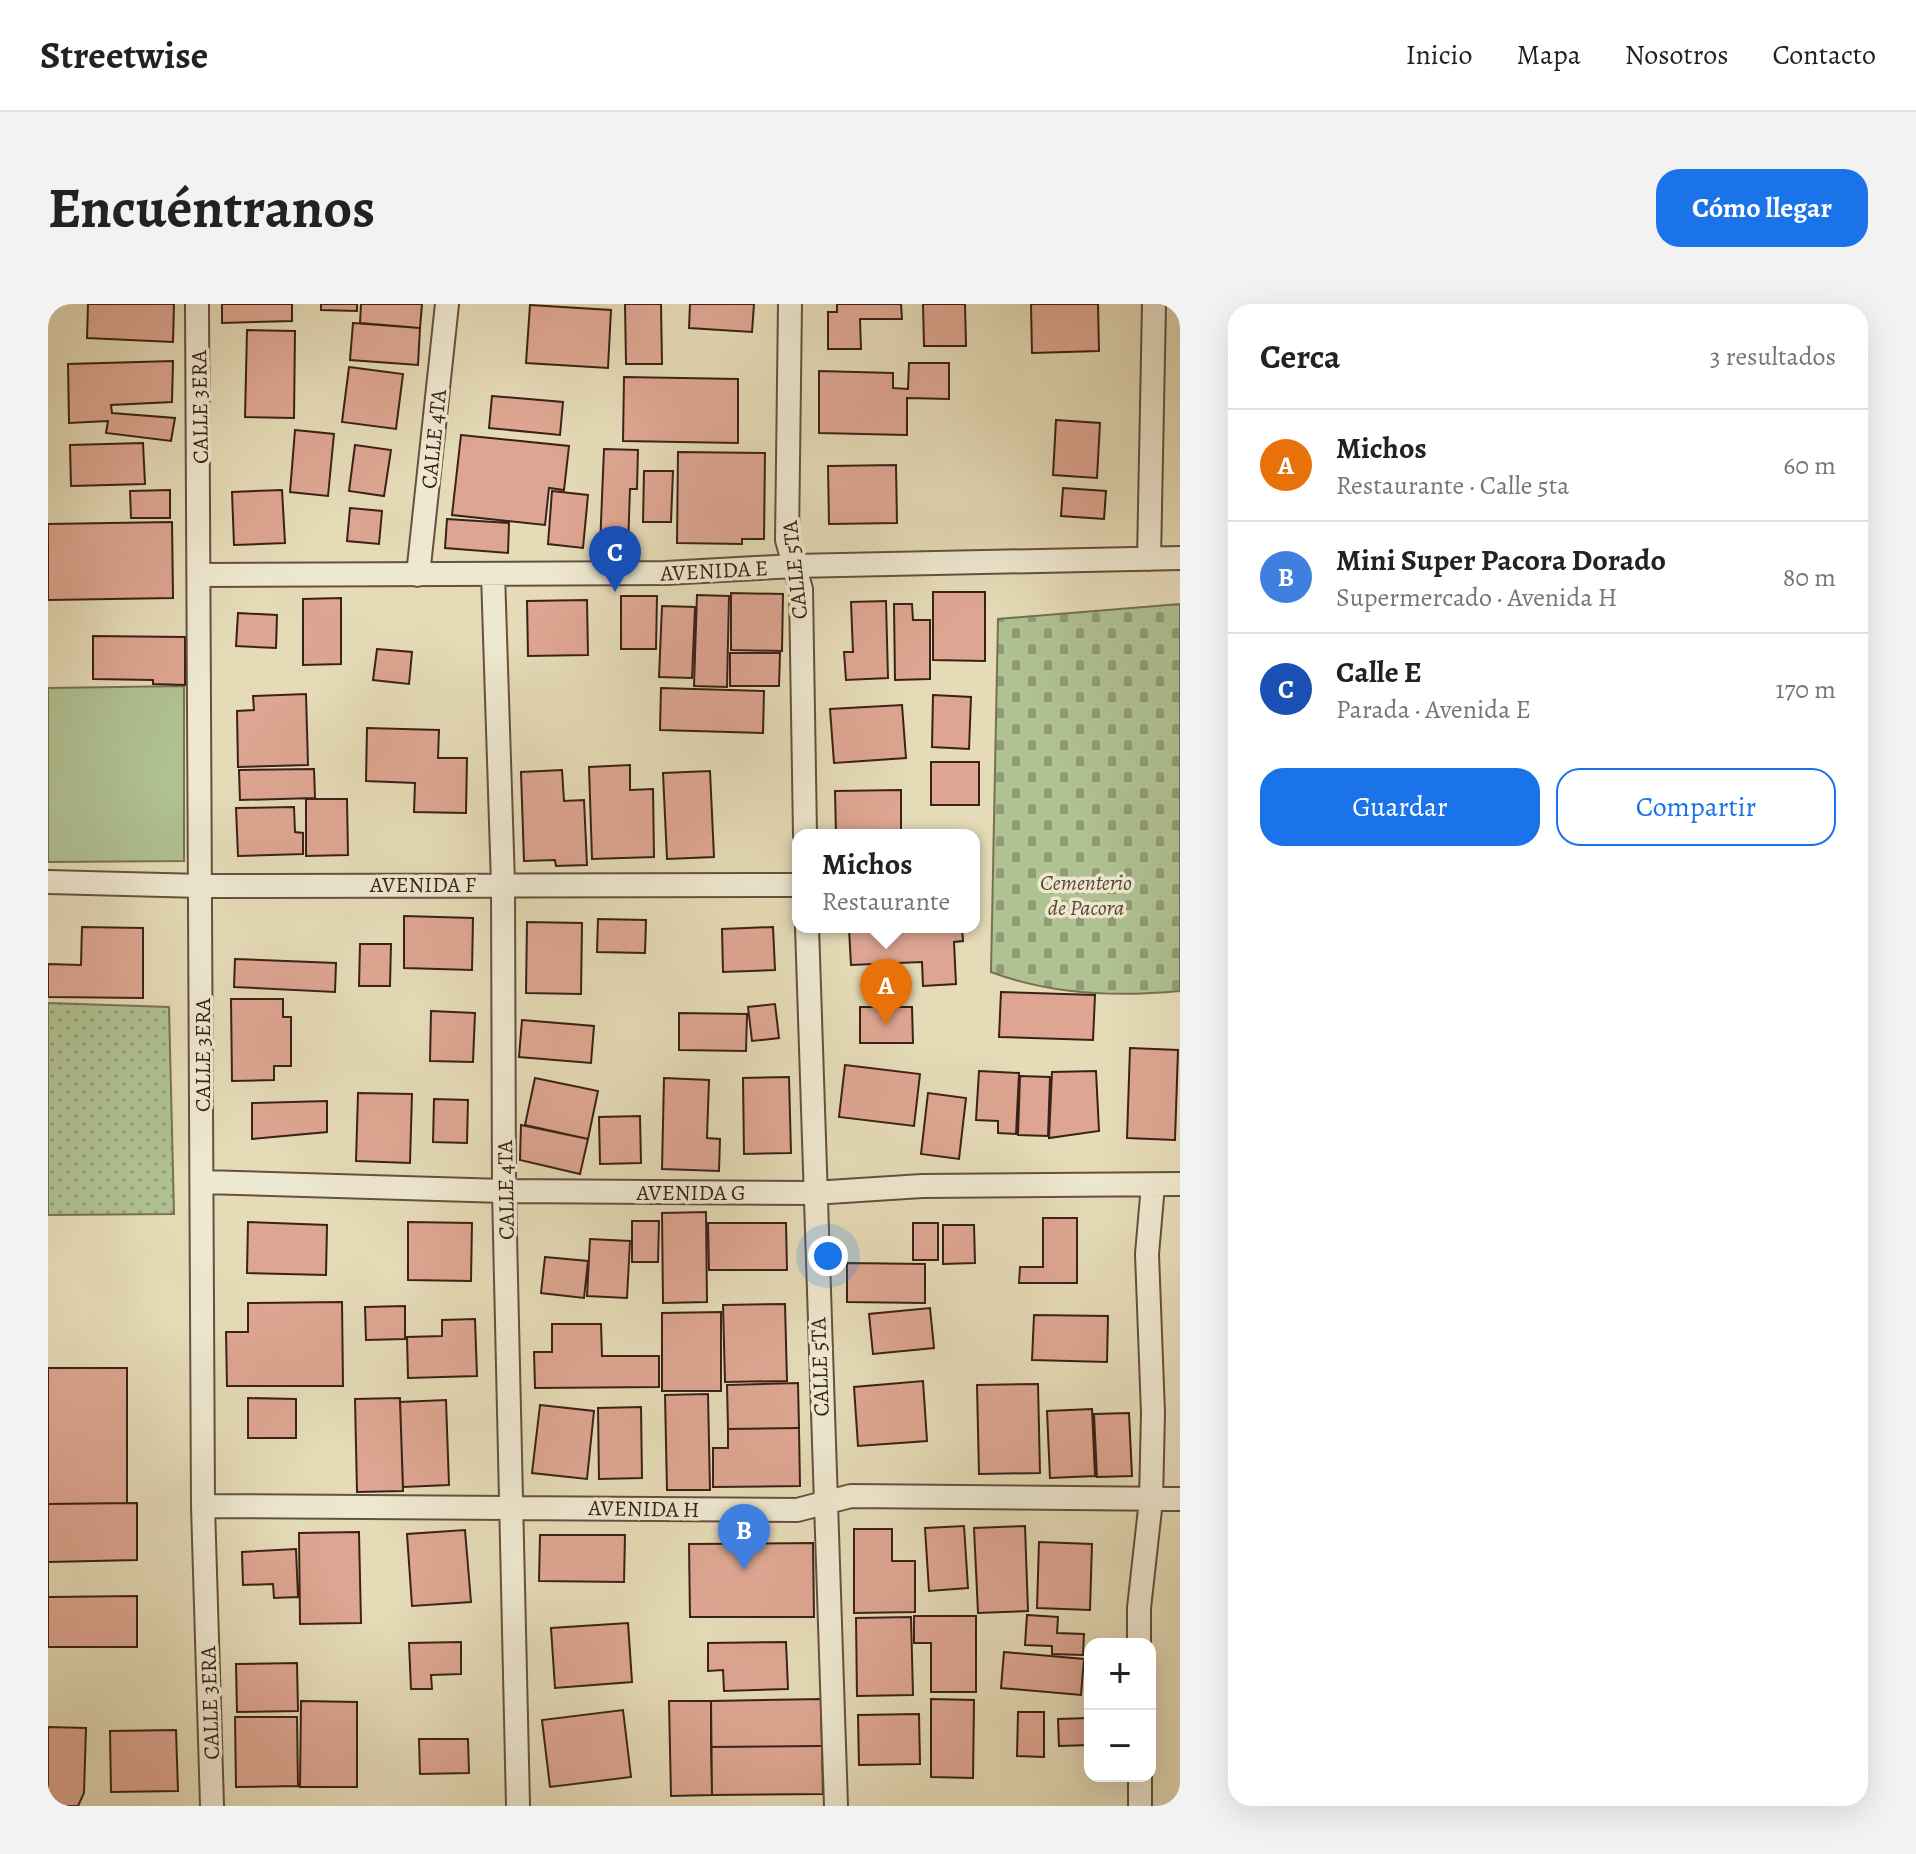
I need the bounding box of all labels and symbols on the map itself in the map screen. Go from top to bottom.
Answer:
street label: CALLE 3ERA [184,349,216,464]
street label: CALLE 4TA [414,387,454,490]
street label: CALLE 5TA [775,518,815,621]
pin: C [589,526,641,592]
street label: AVENIDA E [659,553,769,589]
park label: Cementerio de Pacora [1040,868,1132,923]
street label: AVENIDA F [369,870,476,900]
pin: A [860,959,912,1025]
street label: CALLE 3ERA [188,997,218,1112]
street label: CALLE 4TA [490,1139,522,1240]
street label: AVENIDA G [635,1178,746,1208]
your location [808,1236,848,1276]
street label: CALLE 5TA [803,1316,837,1417]
street label: AVENIDA H [587,1493,700,1525]
pin: B [718,1504,770,1570]
street label: CALLE 3ERA [193,1644,227,1760]

